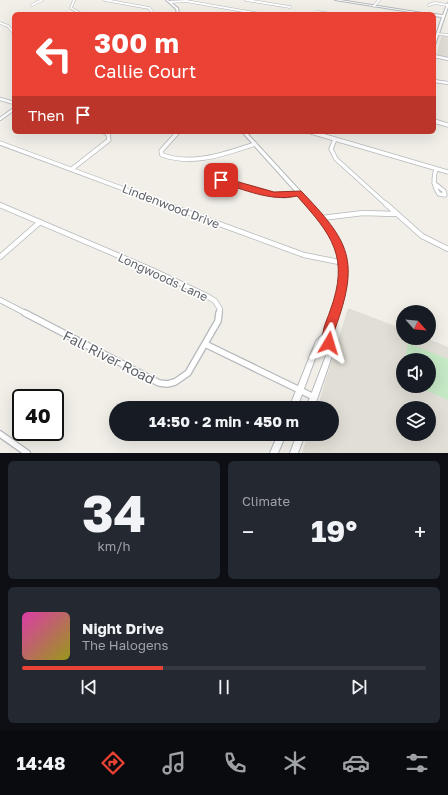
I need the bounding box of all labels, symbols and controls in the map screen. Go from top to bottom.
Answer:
text: 300 m [94,26,179,59]
icon: left [28,28,80,80]
text: Callie Court [94,60,196,82]
icon: arrive [72,104,94,126]
text: Then [28,106,64,124]
pin [204,163,238,197]
icon: arrive [210,169,232,191]
street label: Lindenwood Drive [120,181,222,231]
street label: Longwoods Lane [116,250,210,304]
north arrow [396,305,436,345]
map controls [396,305,436,441]
position arrow [308,322,350,364]
street label: Fall River Road [60,327,158,387]
button: sound [396,353,436,393]
speed limit sign: 40 [12,389,64,441]
button: layers [396,401,436,441]
text: 14:50 · 2 min · 450 m [149,412,299,430]
text: 34 [82,481,146,543]
text: Climate [242,493,290,509]
text: 19° [311,513,357,549]
text: − [242,518,254,545]
text: + [414,518,426,545]
text: km/h [97,538,131,554]
text: Night Drive [82,619,164,637]
text: The Halogens [82,637,168,653]
icon: previous [78,676,100,698]
icon: pause [213,676,235,698]
icon: next [348,676,370,698]
icon: directions [99,749,127,777]
icon: music [160,749,188,777]
icon: phone [221,749,249,777]
icon: climate [281,749,309,777]
icon: car [342,749,370,777]
icon: filters [403,749,431,777]
text: 14:48 [16,752,66,774]

